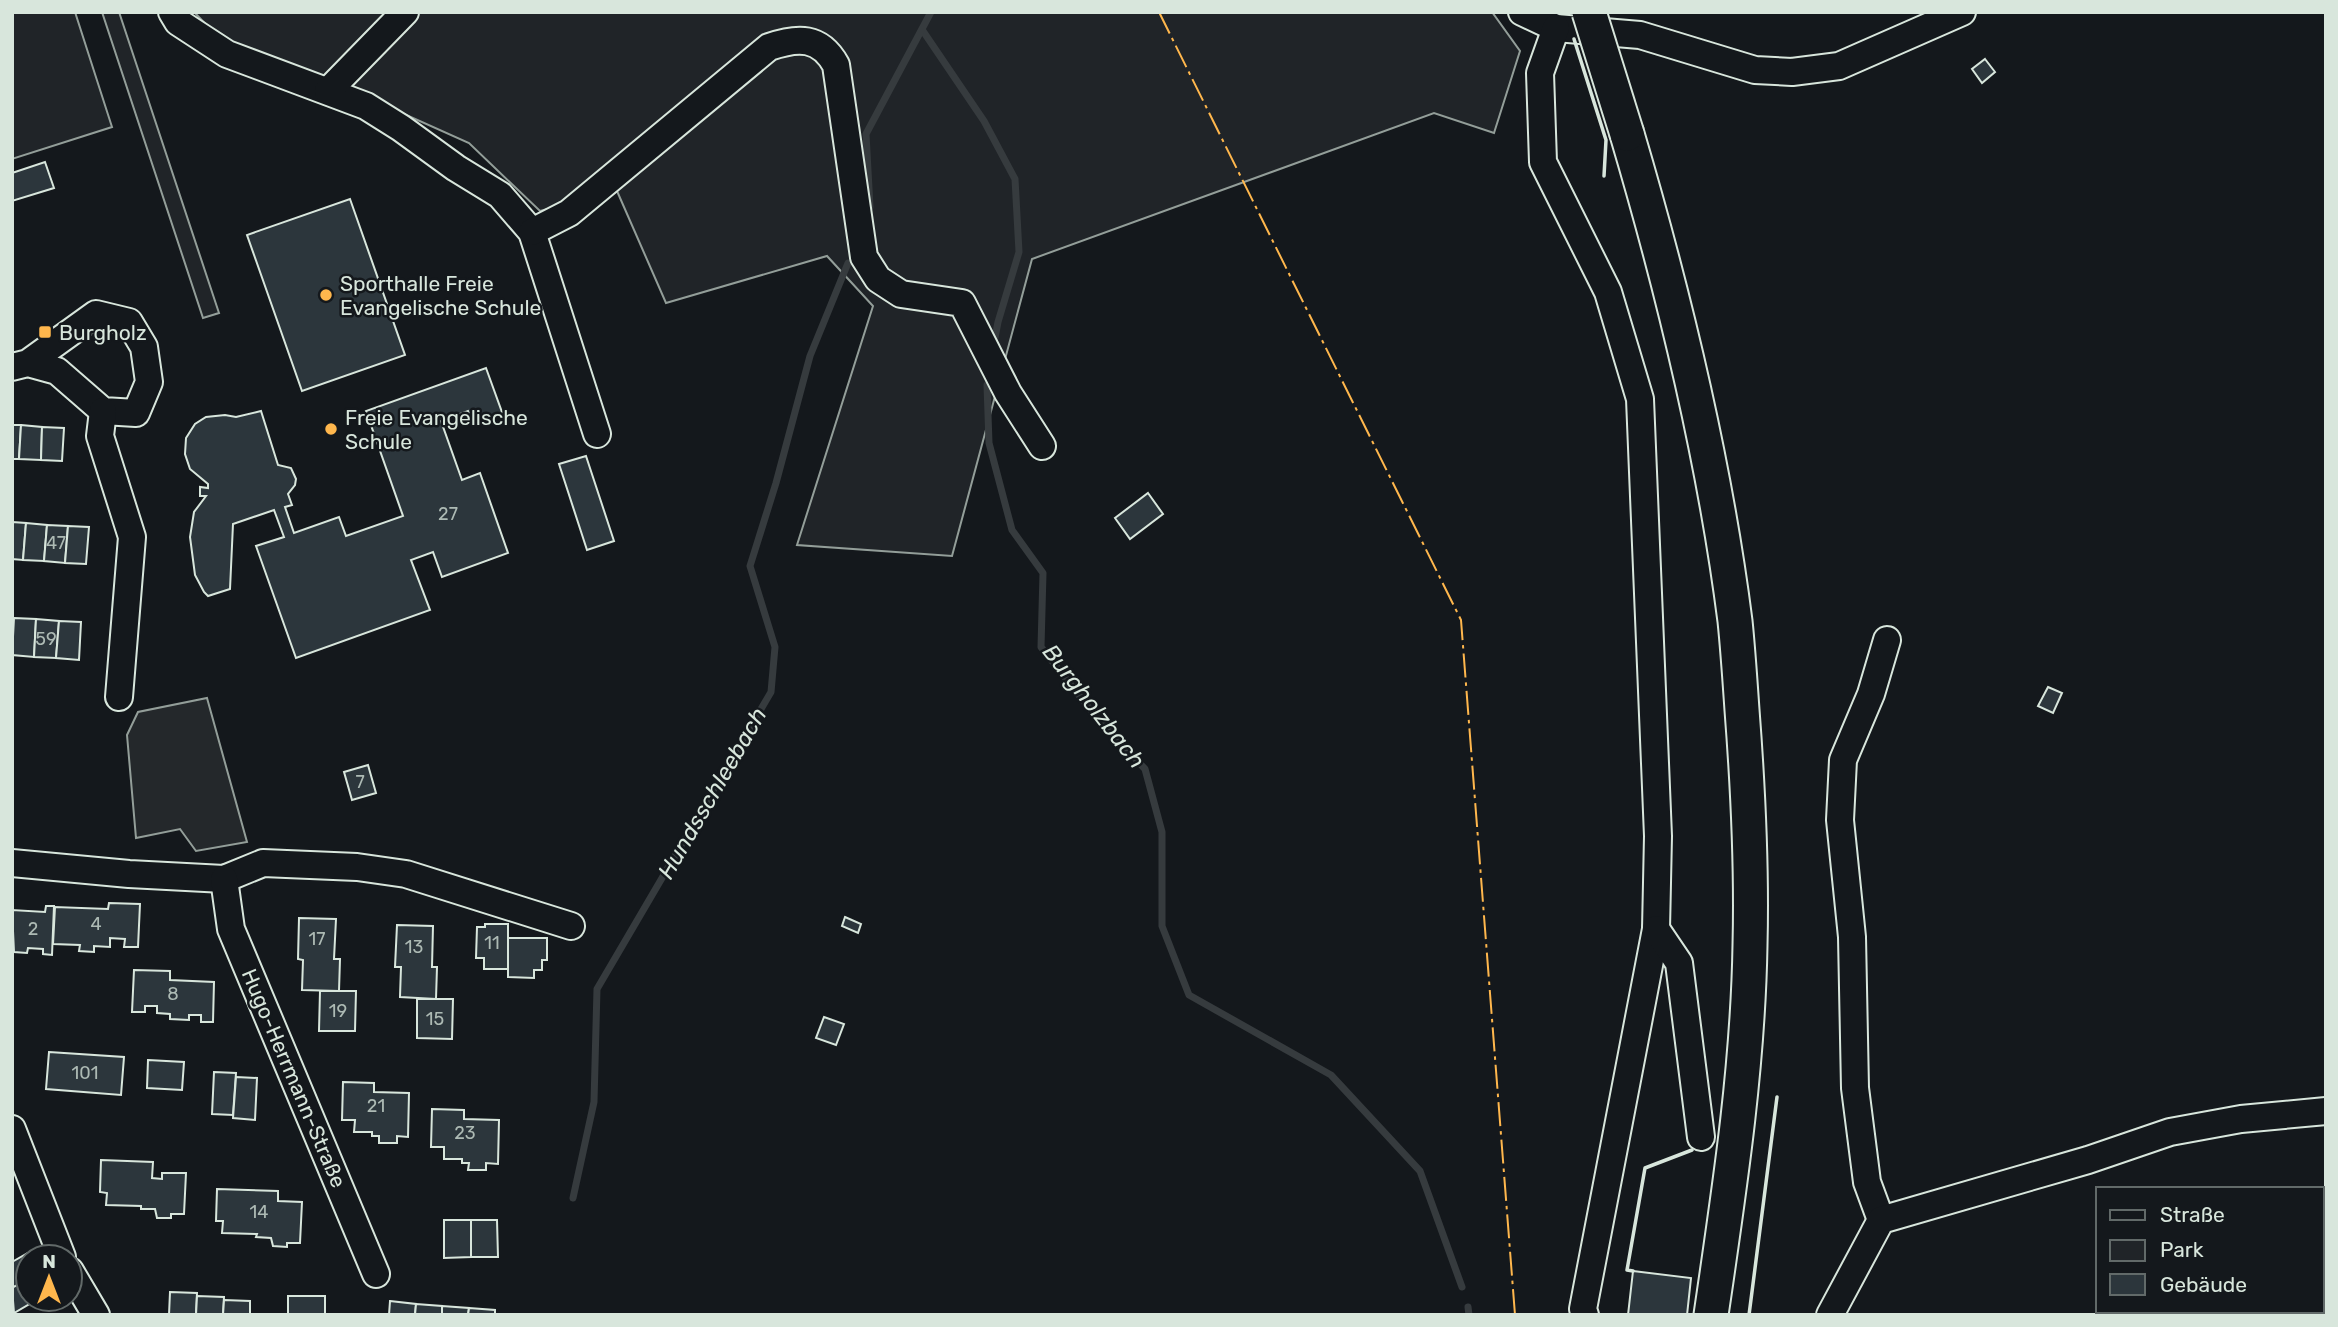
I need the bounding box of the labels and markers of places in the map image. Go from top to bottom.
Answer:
place label: Sporthalle Freie Evangelische Schule [340,271,541,320]
marker: Sporthalle Freie Evangelische Schule [318,287,334,303]
place label: Burgholz [59,320,147,345]
marker: Burgholz [37,324,53,340]
place label: Freie Evangelische Schule [345,405,528,454]
marker: Freie Evangelische Schule [323,421,339,437]

